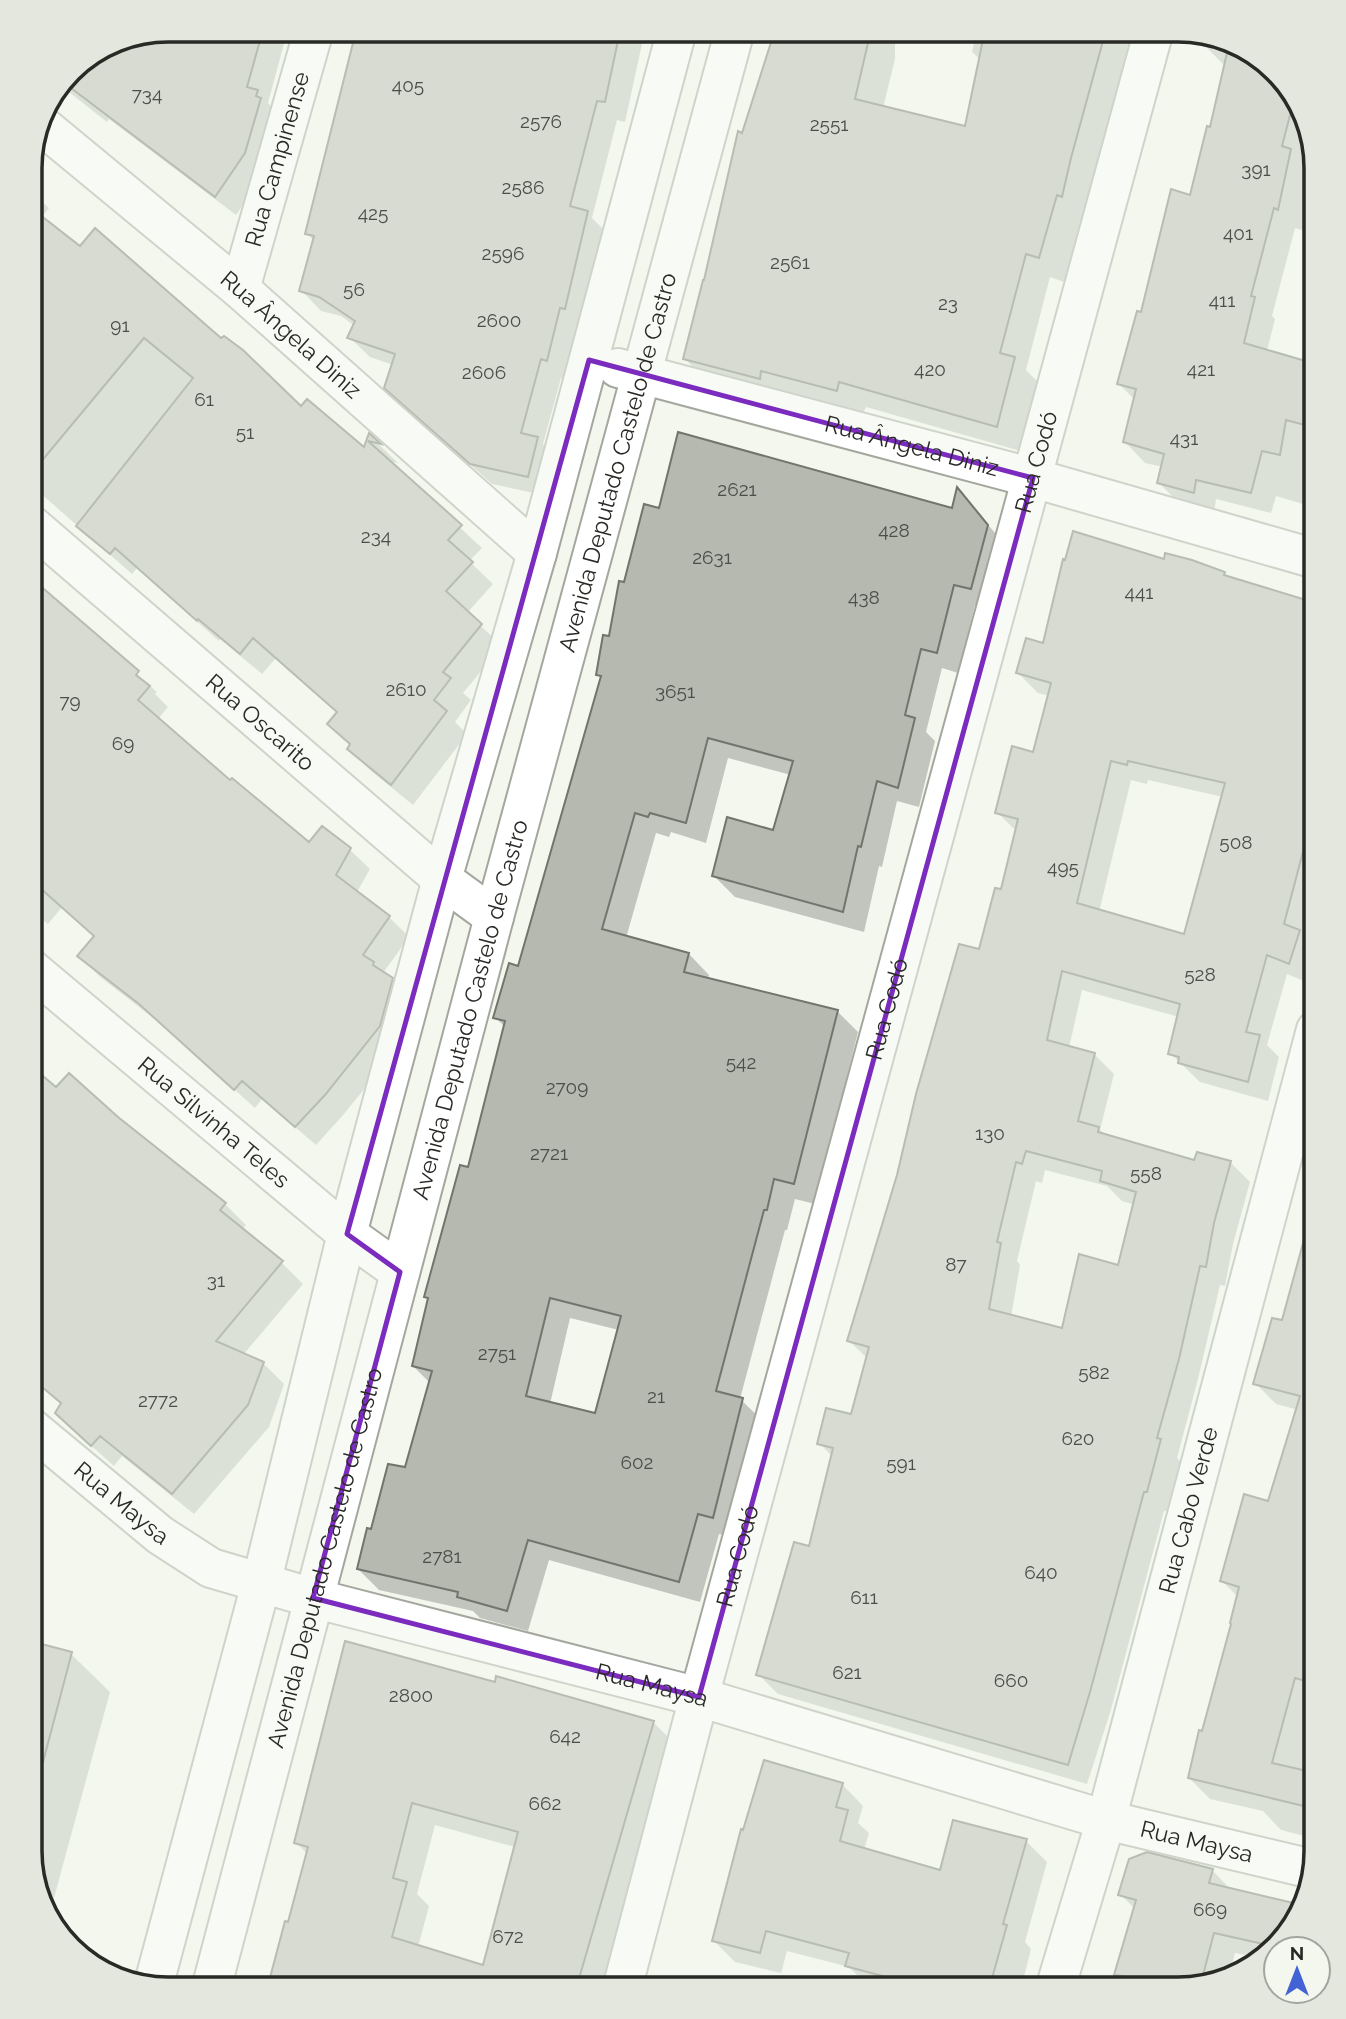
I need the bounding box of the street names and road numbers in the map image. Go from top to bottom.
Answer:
street label: Rua Campinense [239,69,314,250]
street label: Rua Ângela Diniz [215,265,367,404]
street label: Avenida Deputado Castelo de Castro [553,269,681,655]
street label: Rua Codó [1009,408,1062,516]
street label: Rua Ângela Diniz [822,409,1002,481]
street label: Rua Oscarito [201,668,321,776]
street label: Avenida Deputado Castelo de Castro [406,817,533,1202]
street label: Rua Codó [859,955,913,1063]
street label: Rua Silvinha Teles [133,1051,295,1193]
street label: Avenida Deputado Castelo de Castro [261,1365,387,1751]
street label: Rua Cabo Verde [1153,1424,1223,1596]
street label: Rua Maysa [69,1456,174,1550]
street label: Rua Codó [710,1502,764,1610]
street label: Rua Maysa [593,1657,712,1712]
street label: Rua Maysa [1138,1815,1256,1868]

